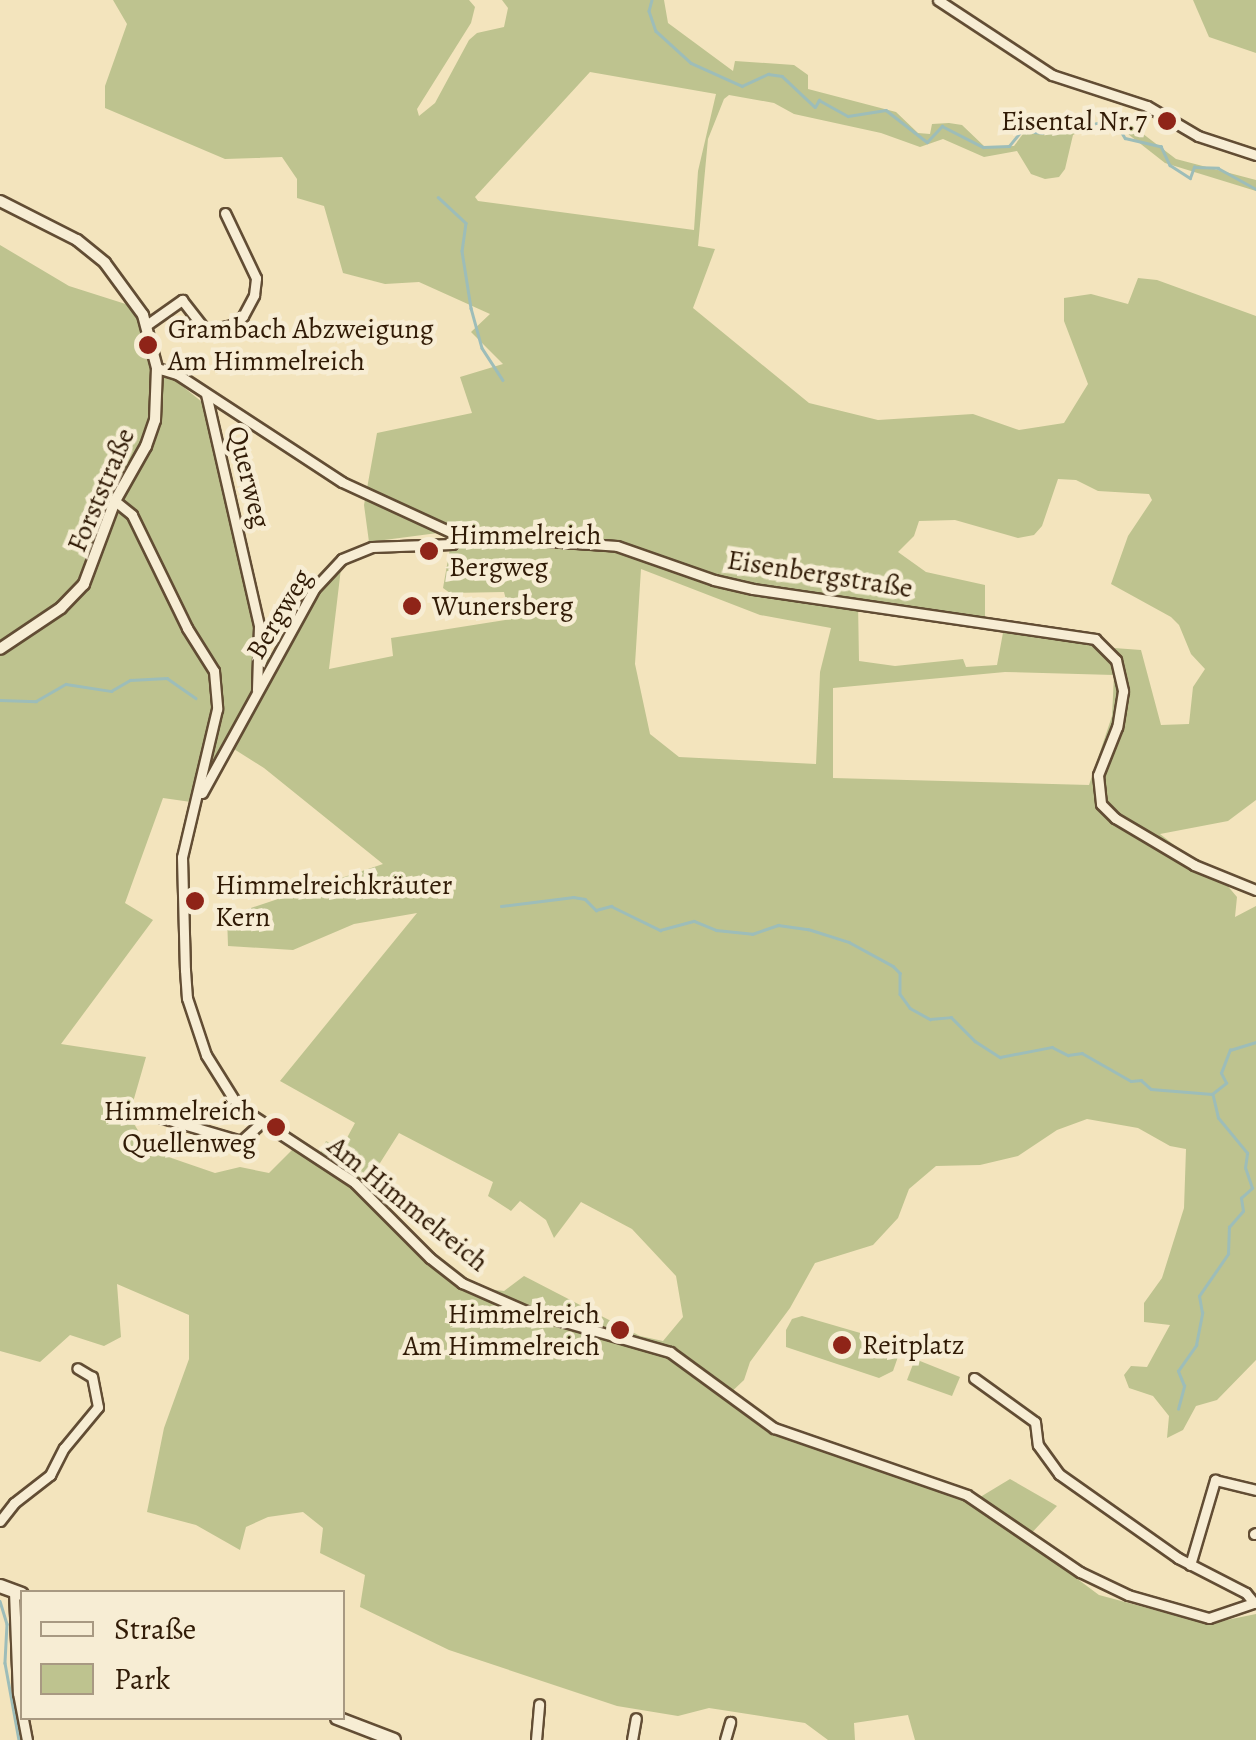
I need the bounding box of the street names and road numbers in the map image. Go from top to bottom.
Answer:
street label: Forststraße [60,423,142,557]
street label: Querweg [220,423,278,531]
street label: Eisenbergstraße [725,543,915,605]
street label: Bergweg [239,563,319,665]
street label: Am Himmelreich [321,1129,495,1279]

